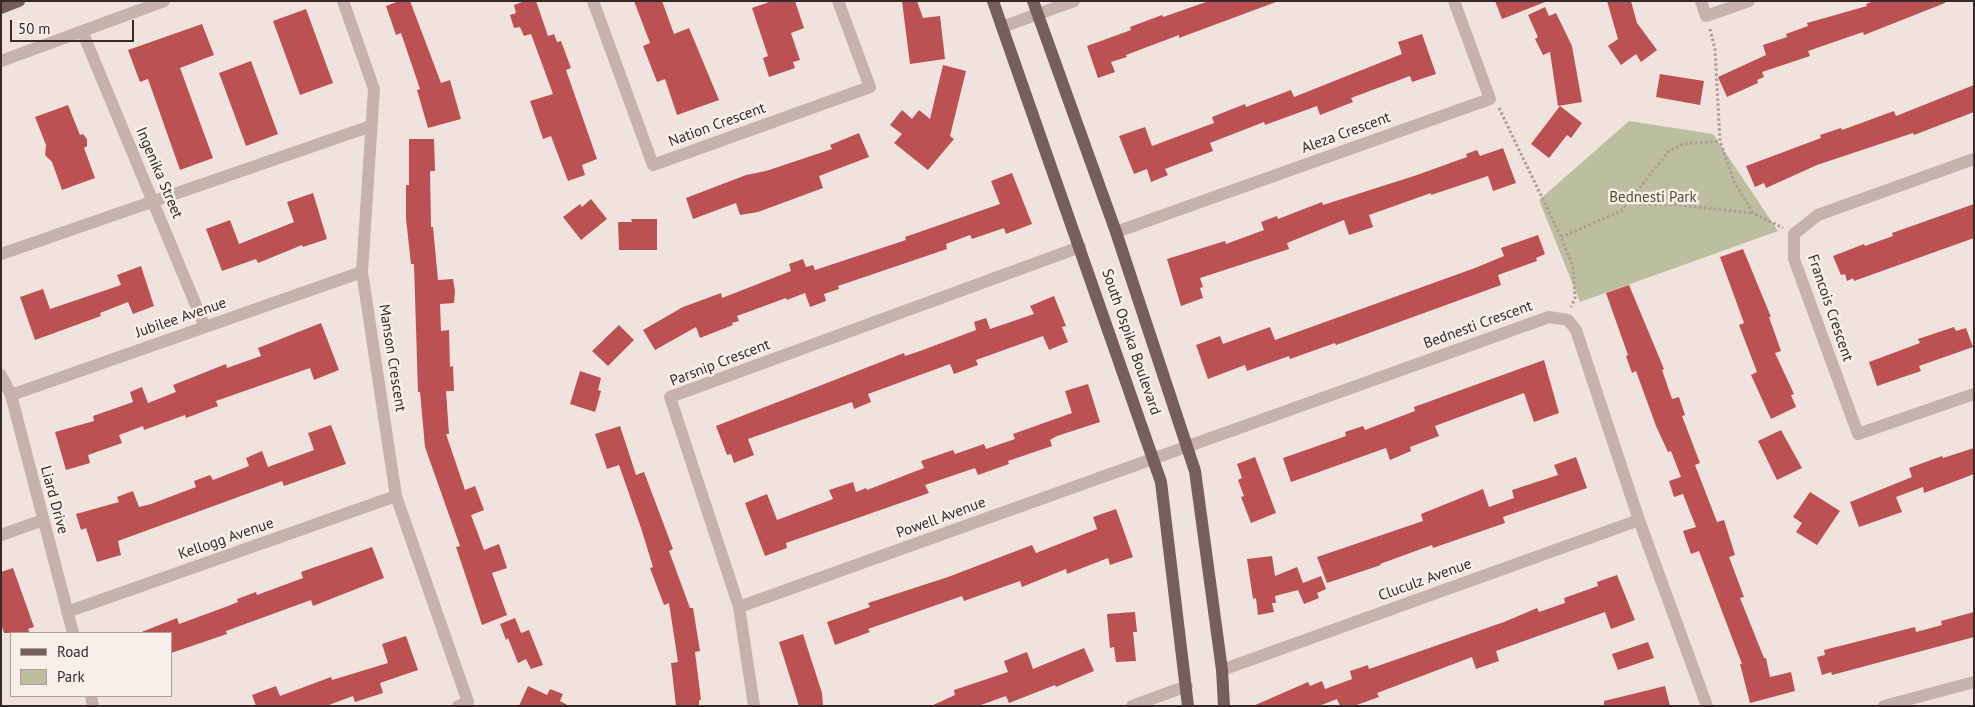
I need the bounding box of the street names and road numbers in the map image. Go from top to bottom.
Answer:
street label: Nation Crescent [666,99,768,151]
street label: Aleza Crescent [1299,109,1393,157]
street label: Ingenika Street [132,125,186,221]
street label: Francois Crescent [1803,252,1857,364]
street label: South Ospika Boulevard [1098,267,1164,417]
street label: Jubilee Avenue [133,294,229,342]
street label: Bednesti Crescent [1421,297,1535,353]
street label: Manson Crescent [375,303,409,413]
street label: Parsnip Crescent [667,336,773,390]
street label: Liard Drive [36,464,72,536]
street label: Powell Avenue [894,494,988,542]
street label: Kellogg Avenue [176,514,276,564]
street label: Cluculz Avenue [1376,555,1474,605]

